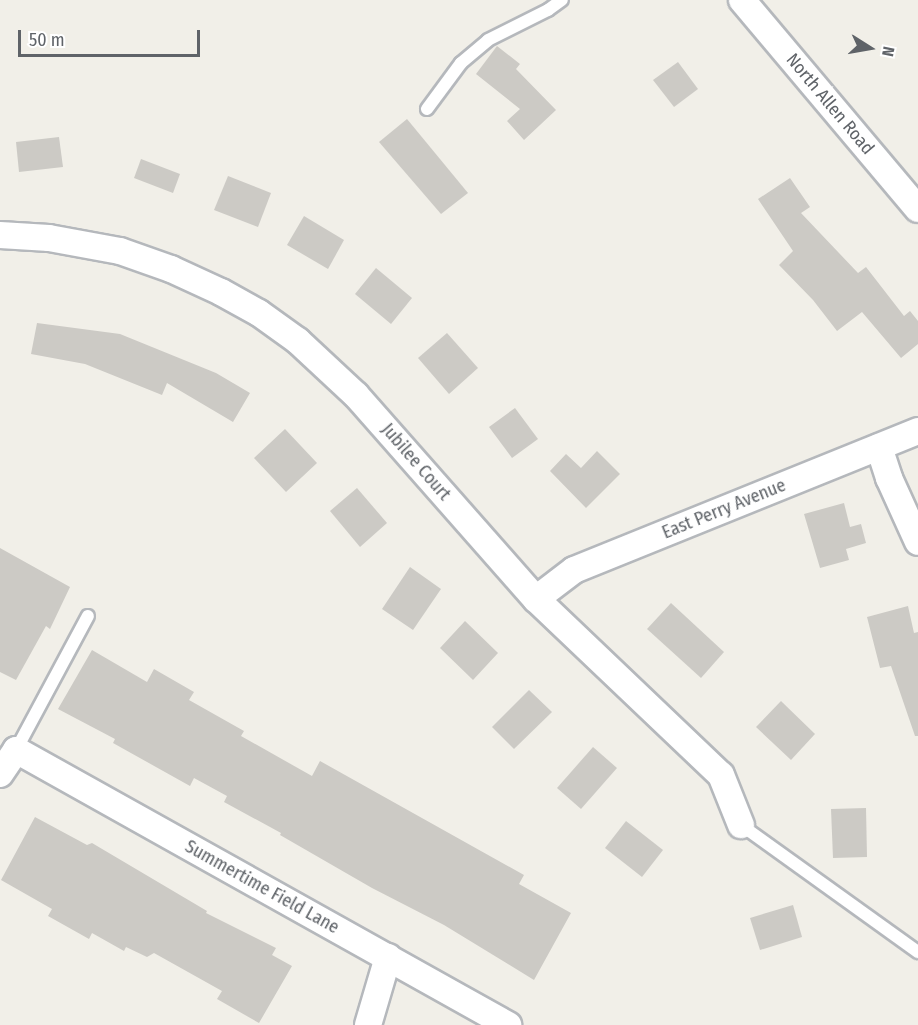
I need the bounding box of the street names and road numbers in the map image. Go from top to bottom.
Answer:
street label: North Allen Road [782,49,878,159]
street label: Jubilee Court [377,419,455,505]
street label: East Perry Avenue [659,474,789,544]
street label: Summertime Field Lane [181,836,343,938]

